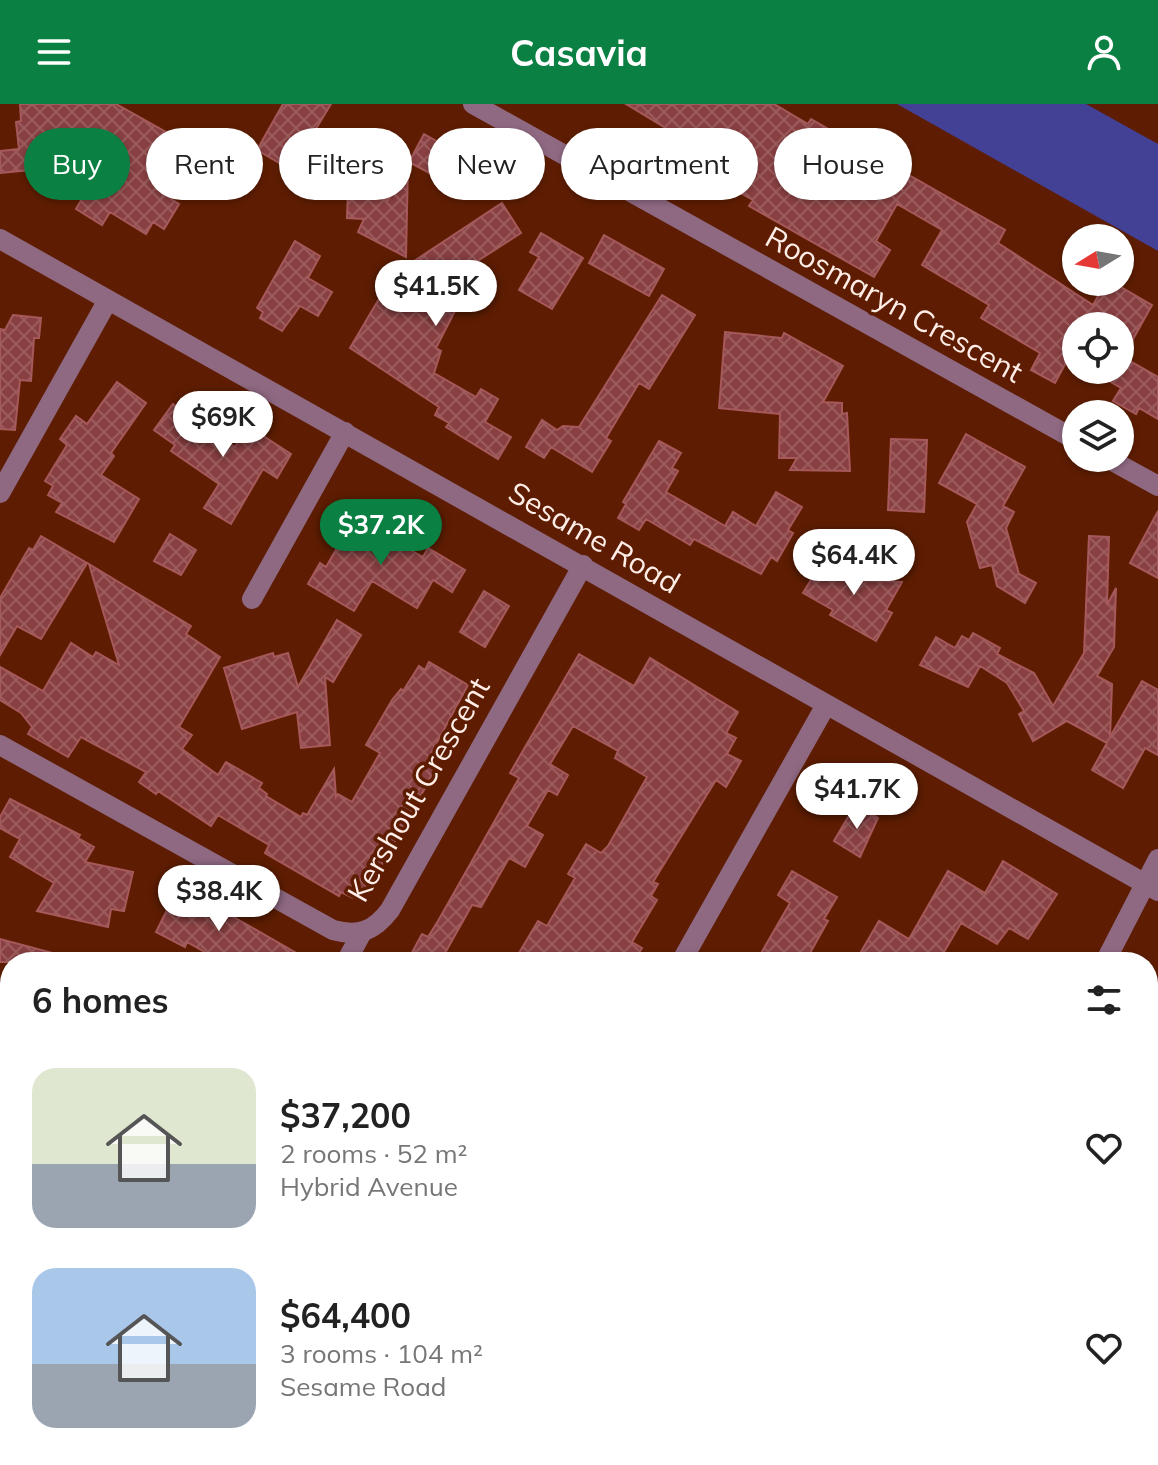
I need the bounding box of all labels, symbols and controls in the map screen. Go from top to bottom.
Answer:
icon: menu [32,30,76,74]
text: Casavia [510,30,648,75]
icon: person [1082,30,1126,74]
chip: Buy [24,128,130,200]
chip: Rent [146,128,263,200]
chip: Filters [279,128,412,200]
chip: New [428,128,545,200]
chip: Apartment [561,128,758,200]
chip: House [774,128,912,200]
street label: Roosmaryn Crescent [759,218,1030,391]
north arrow [1062,224,1134,296]
map controls [1062,224,1134,472]
pin: $41.5K [371,260,501,328]
text: $41.5K [393,269,479,302]
button: locate [1062,312,1134,384]
pin: $69K [176,391,270,459]
text: $69K [191,400,255,433]
button: layers [1062,400,1134,472]
street label: Sesame Road [502,473,687,602]
pin: $37.2K [316,499,446,567]
text: $37.2K [338,508,424,541]
pin: $64.4K [789,529,919,597]
text: $64.4K [811,538,897,571]
street label: Kershout Crescent [339,671,498,908]
pin: $41.7K [792,763,922,831]
text: $41.7K [814,772,900,805]
pin: $38.4K [154,865,284,933]
text: $38.4K [176,874,262,907]
icon: filters [1082,978,1126,1022]
text: 6 homes [32,979,169,1022]
text: $37,200 [280,1094,411,1137]
icon: home [96,1100,192,1196]
icon: heart [1082,1126,1126,1170]
text: 2 rooms · 52 m² [280,1137,467,1170]
text: Hybrid Avenue [280,1170,458,1203]
text: $64,400 [280,1294,411,1337]
icon: home [96,1300,192,1396]
icon: heart [1082,1326,1126,1370]
text: 3 rooms · 104 m² [280,1337,483,1370]
text: Sesame Road [280,1370,446,1403]

